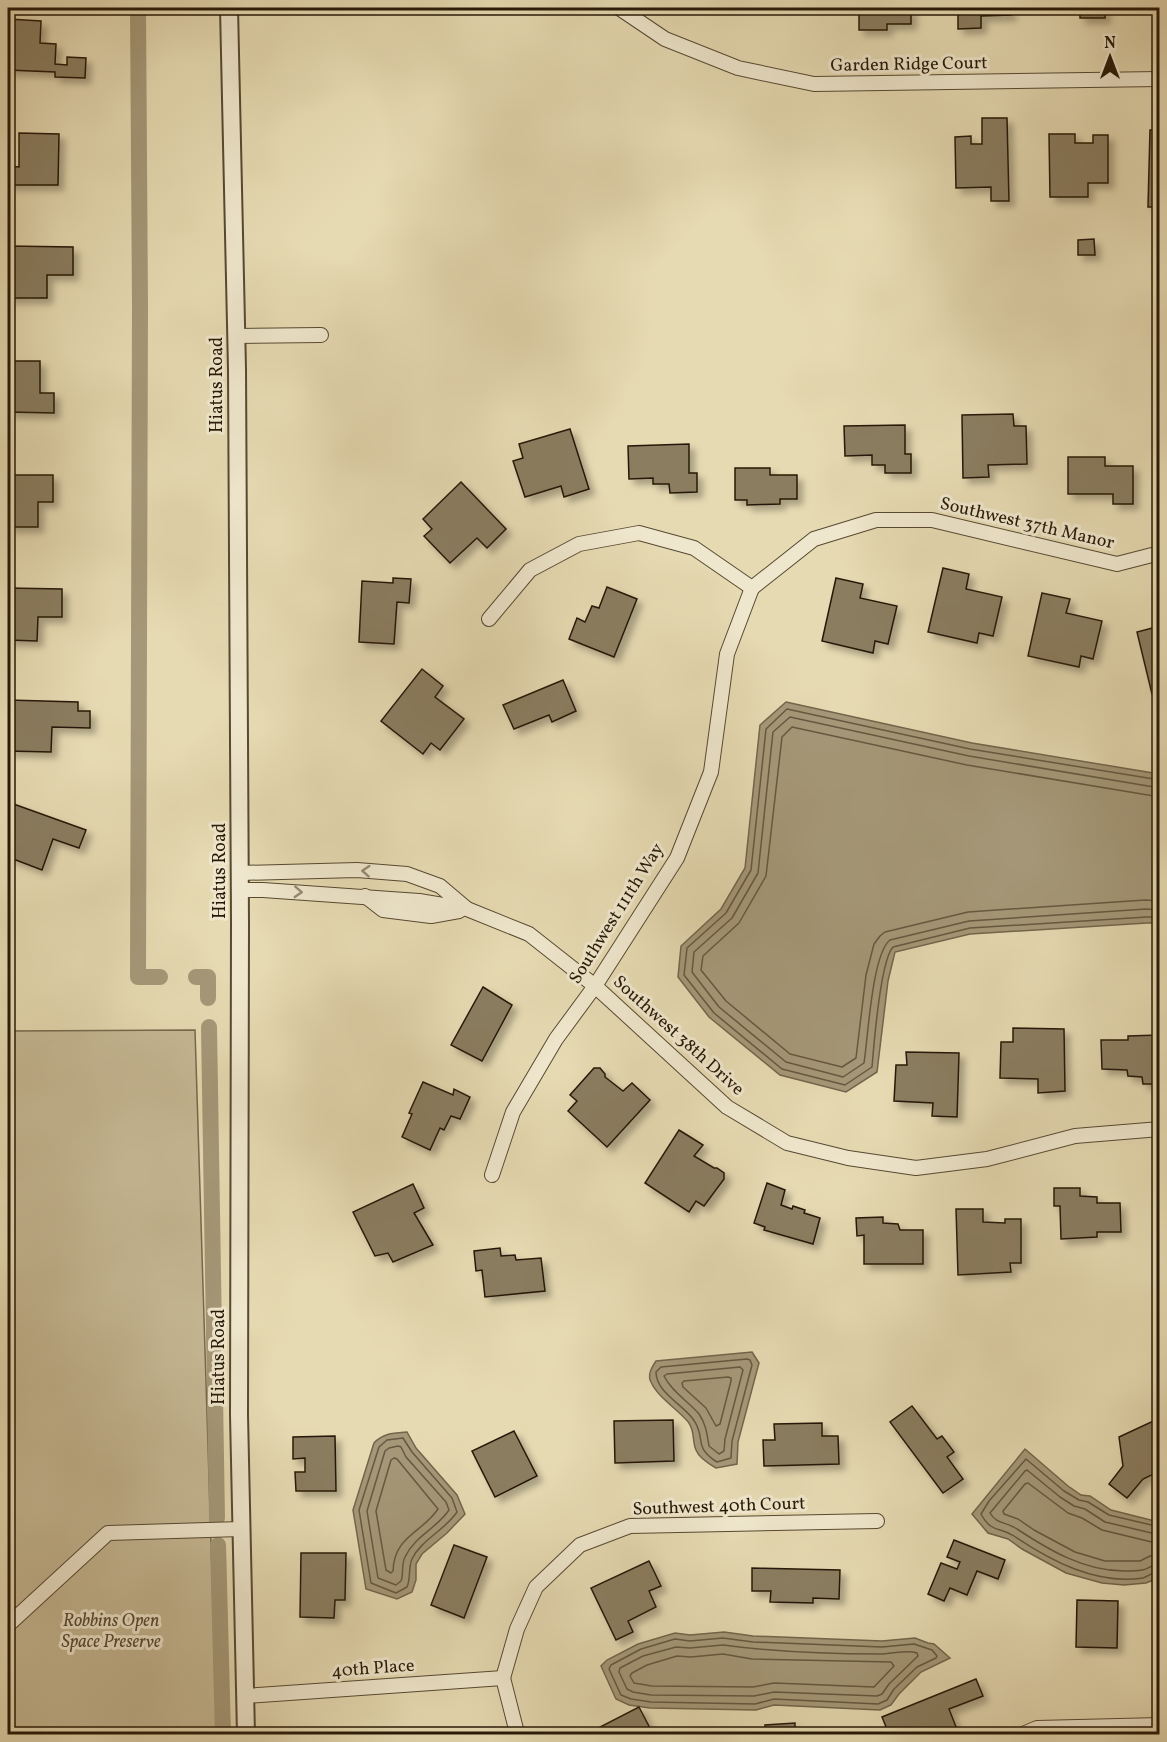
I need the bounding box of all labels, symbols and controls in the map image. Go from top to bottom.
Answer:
north arrow [1080,27,1140,87]
text: N [1104,33,1116,55]
street label: Garden Ridge Court [830,51,988,79]
street label: Hiatus Road [205,337,230,433]
street label: Southwest 37th Manor [937,492,1117,556]
street label: Hiatus Road [208,823,233,919]
street label: Southwest 111th Way [563,839,671,989]
one-way arrow [362,865,371,878]
one-way arrow [294,886,303,899]
street label: Southwest 38th Drive [607,970,749,1102]
street label: Hiatus Road [207,1309,232,1405]
street label: Southwest 40th Court [632,1491,806,1523]
park label: Robbins Open Space Preserve [61,1609,161,1655]
street label: 40th Place [331,1654,415,1684]

